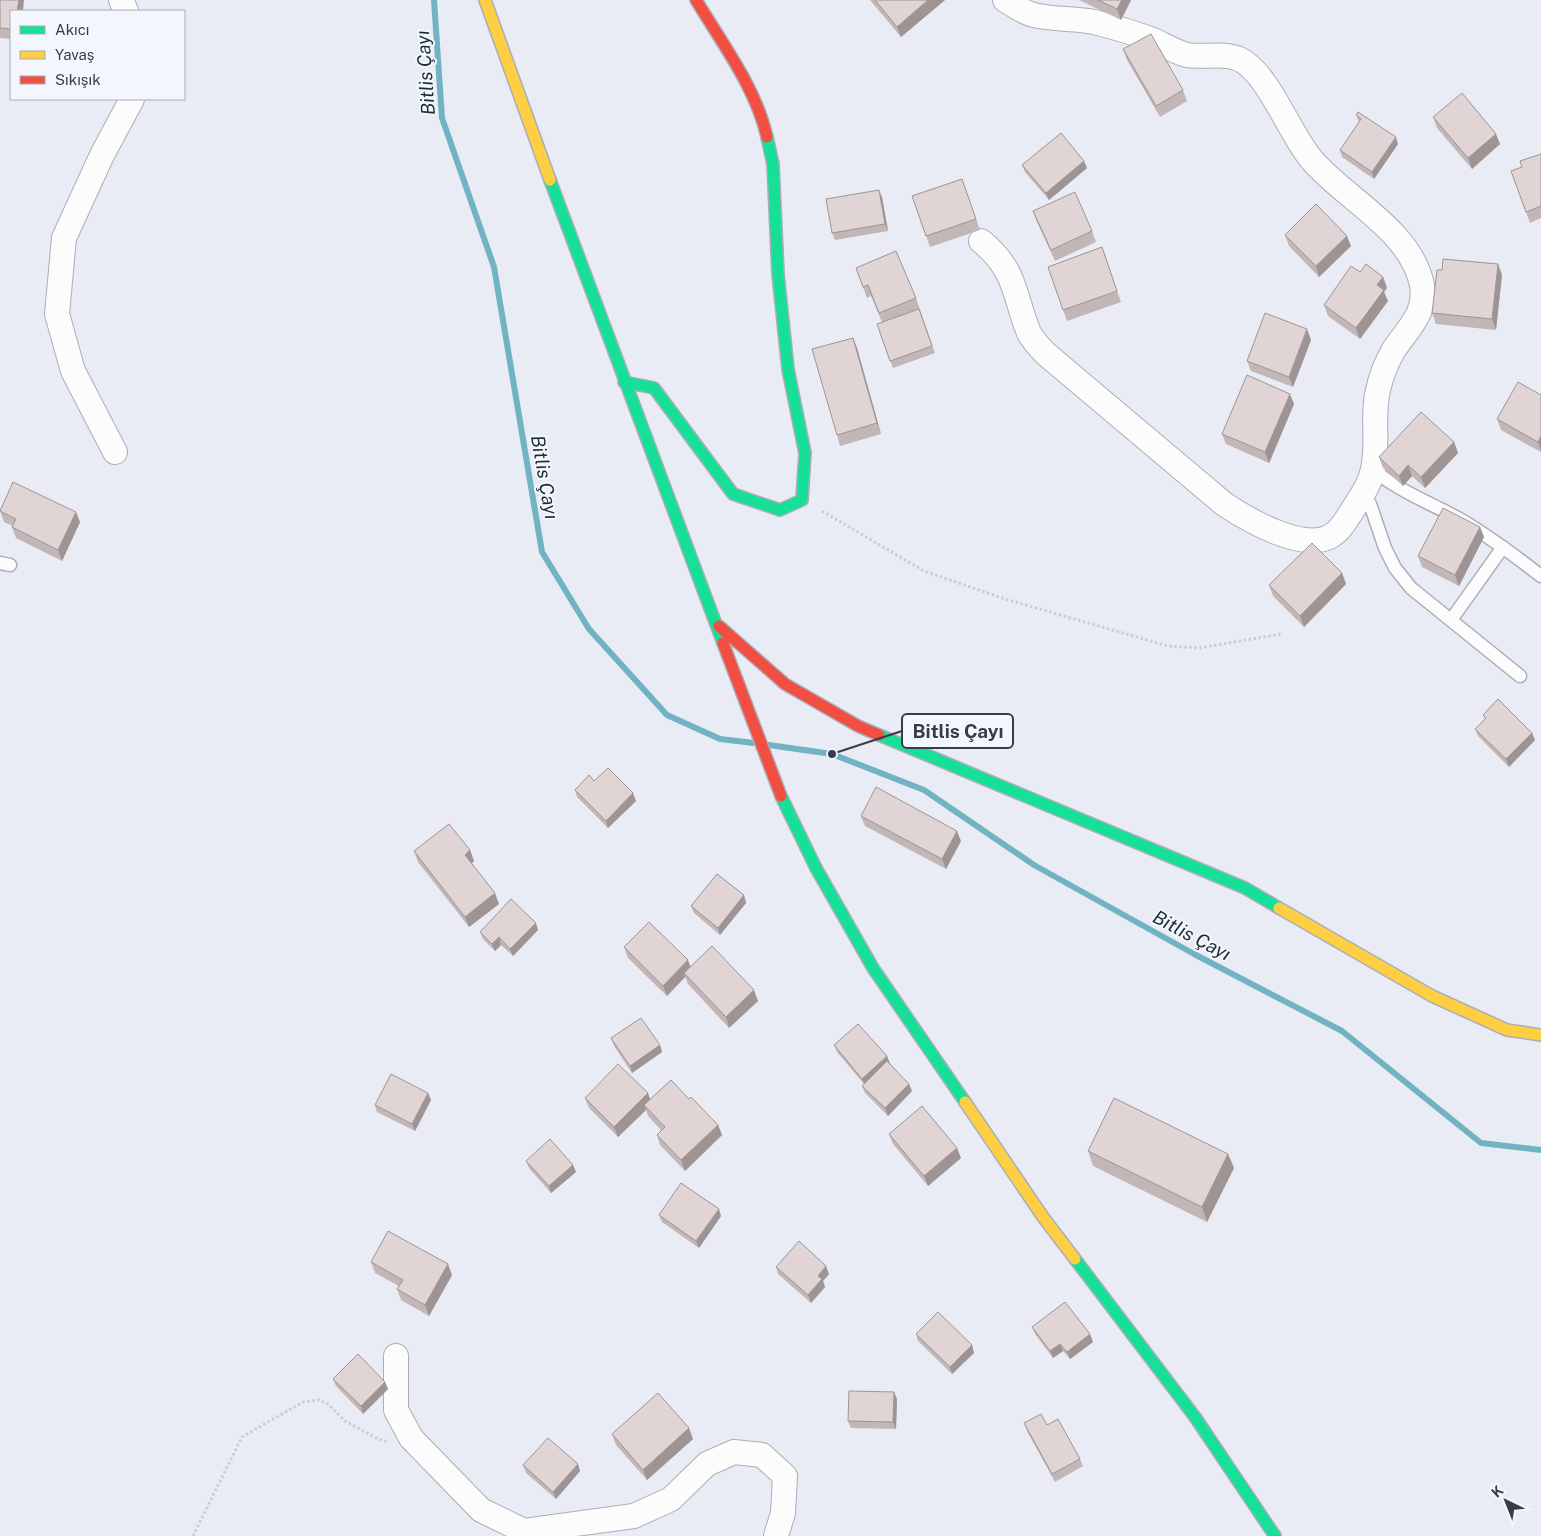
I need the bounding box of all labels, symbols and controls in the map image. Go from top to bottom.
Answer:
legend [10,10,185,100]
text: Akıcı [55,21,89,38]
water label: Bitlis Çayı [411,30,439,116]
text: Yavaş [55,46,94,63]
text: Sıkışık [55,71,101,88]
water label: Bitlis Çayı [527,433,563,521]
callout: Bitlis Çayı [902,714,1013,748]
text: Bitlis Çayı [913,720,1003,742]
water label: Bitlis Çayı [1149,905,1235,965]
north arrow [1481,1476,1531,1526]
text: K [1488,1482,1506,1501]

